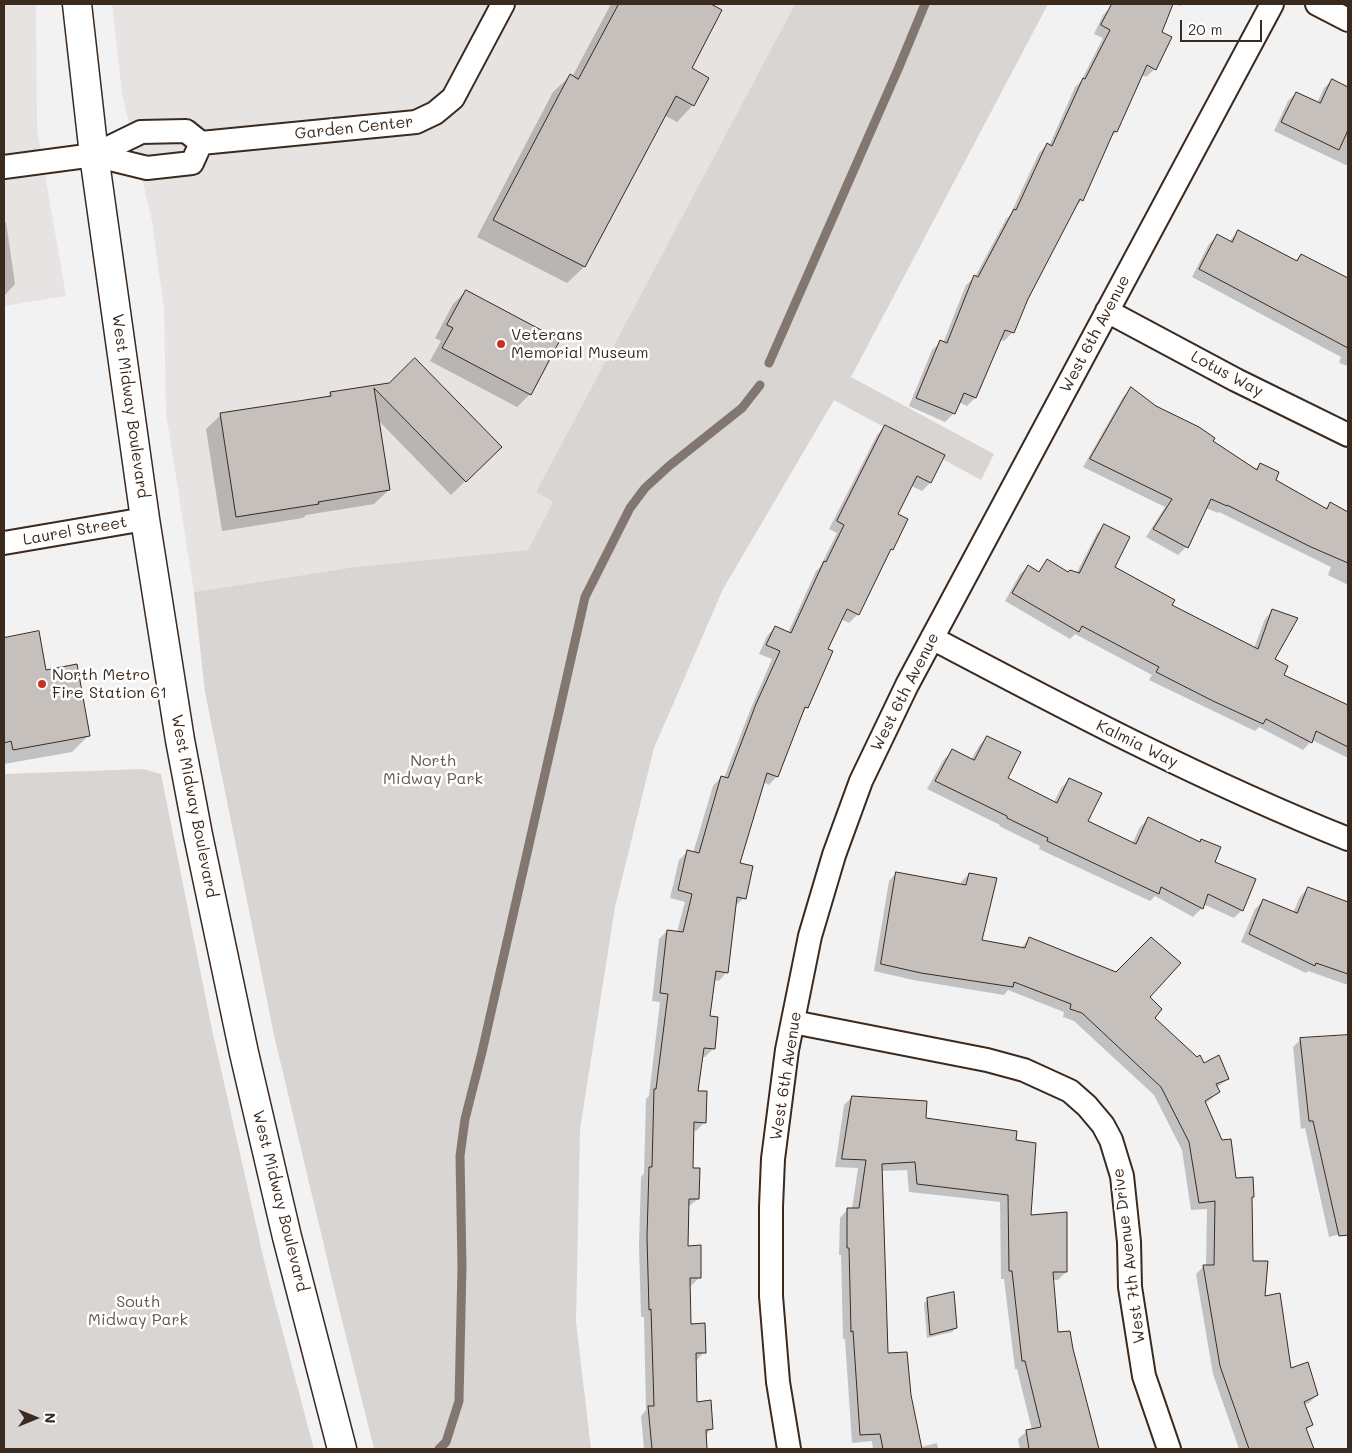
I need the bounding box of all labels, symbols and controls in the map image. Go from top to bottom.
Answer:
scale bar [1182,10,1264,42]
text: 20 m [1188,19,1222,39]
street label: Garden Center [294,112,414,144]
street label: West 6th Avenue [1056,272,1134,396]
street label: West Midway Boulevard [108,312,152,500]
place label: Veterans Memorial Museum [511,325,649,363]
marker: Veterans Memorial Museum [495,338,507,350]
street label: Lotus Way [1188,347,1266,401]
street label: Laurel Street [22,512,128,550]
street label: West 6th Avenue [867,630,943,754]
place label: North Metro Fire Station 61 [52,665,167,703]
marker: North Metro Fire Station 61 [36,678,48,690]
street label: West Midway Boulevard [167,713,221,899]
street label: Kalmia Way [1093,716,1181,772]
park label: North Midway Park [383,751,483,789]
street label: West 6th Avenue [766,1010,806,1142]
street label: West Midway Boulevard [248,1108,312,1294]
street label: West 7th Avenue Drive [1109,1167,1149,1345]
park label: South Midway Park [88,1292,188,1330]
north arrow [10,1393,60,1443]
text: N [41,1413,60,1423]

